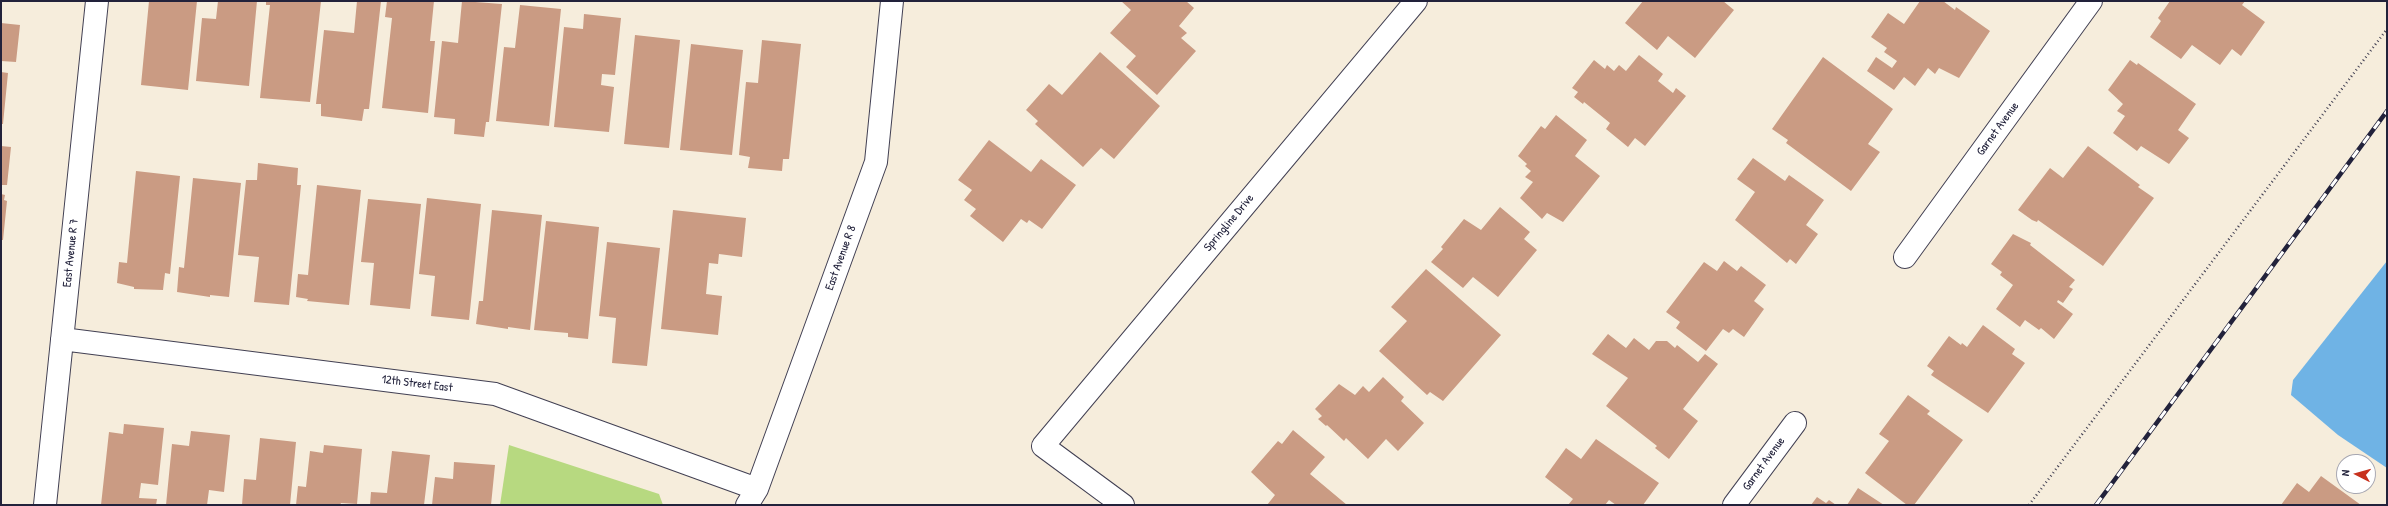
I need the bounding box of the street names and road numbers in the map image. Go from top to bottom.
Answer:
street label: Garnet Avenue [1974,99,2022,159]
street label: Springline Drive [1201,192,1257,254]
street label: East Avenue R 7 [60,218,82,288]
street label: East Avenue R 8 [823,224,859,292]
street label: 12th Street East [381,373,453,395]
street label: Garnet Avenue [1740,434,1788,494]

